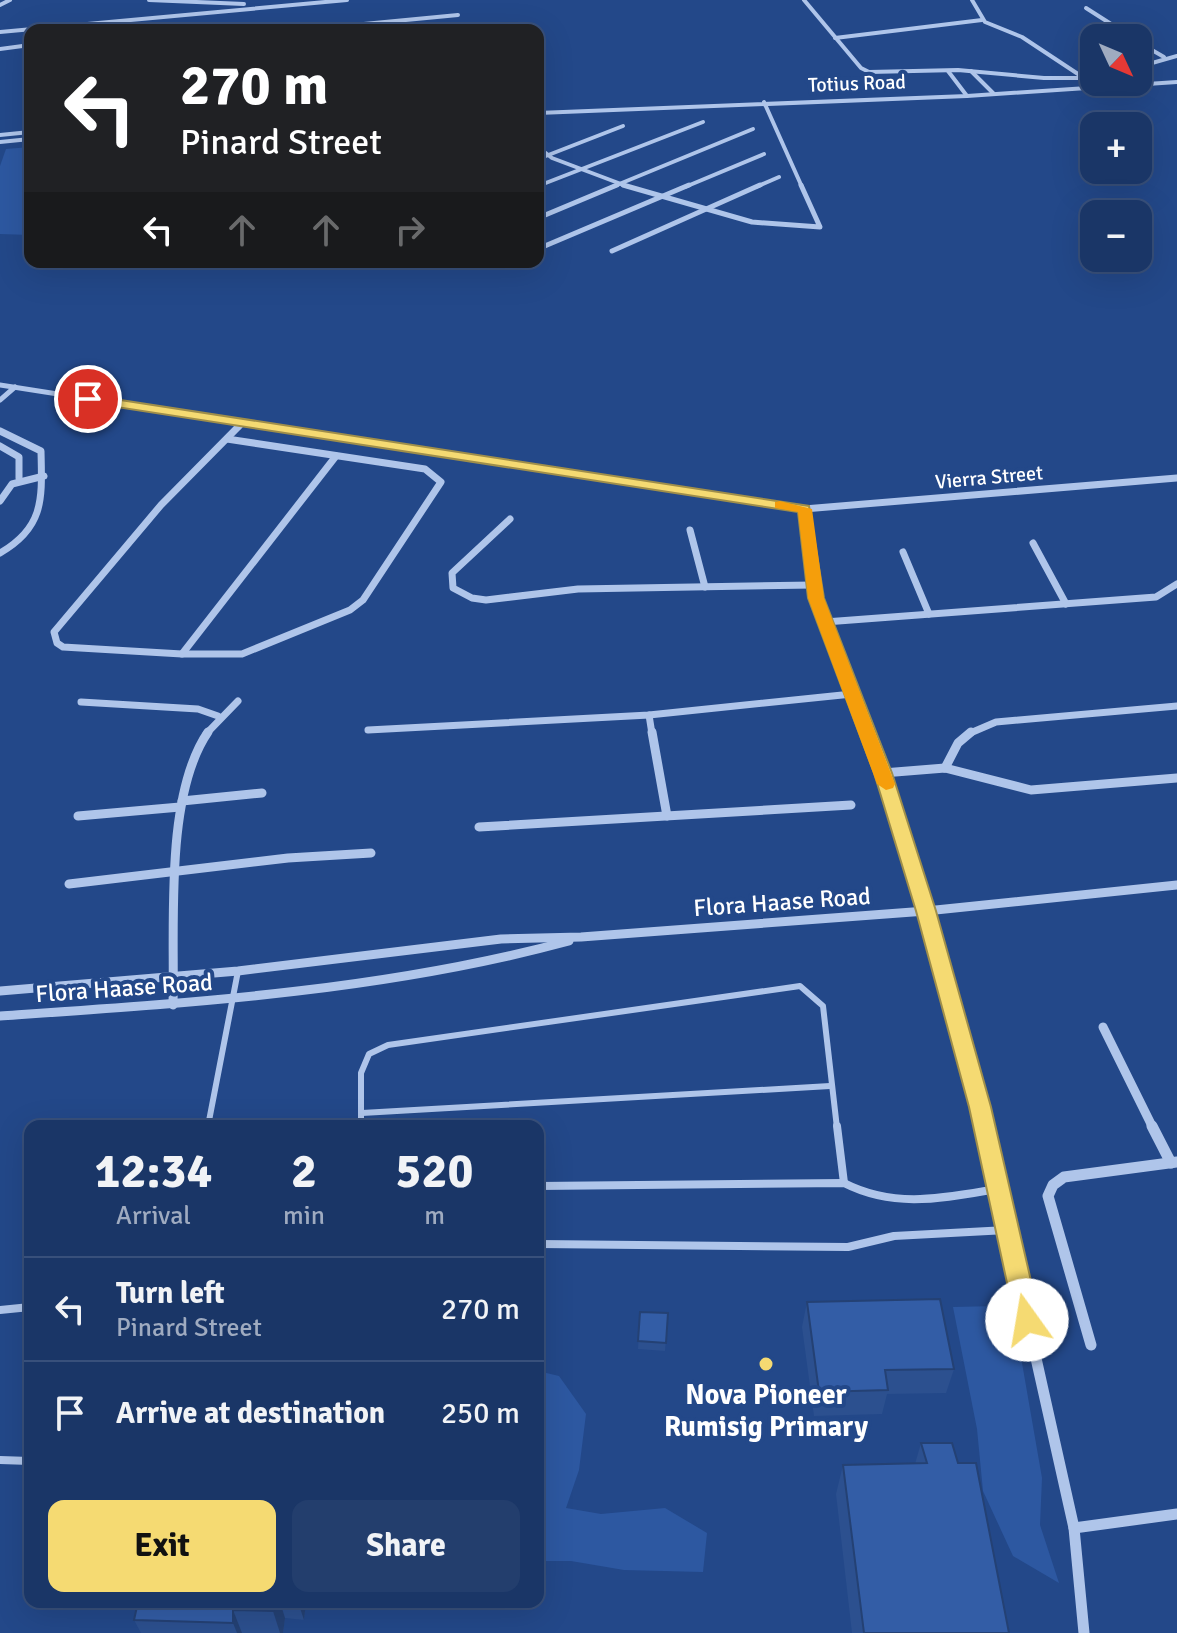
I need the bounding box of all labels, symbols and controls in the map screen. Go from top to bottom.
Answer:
north arrow [1080,24,1152,96]
map controls [1080,24,1152,272]
text: 270 m [180,51,328,120]
icon: left [48,56,152,160]
street label: Totius Road [808,69,906,98]
button: + [1080,112,1152,184]
text: Pinard Street [180,120,382,165]
button: − [1080,200,1152,272]
icon: left [136,208,180,252]
icon: ahead [220,208,264,252]
icon: ahead [304,208,348,252]
icon: right [388,208,432,252]
pin [54,365,122,433]
icon: arrive [66,377,110,421]
street label: Vierra Street [934,460,1044,495]
street label: Flora Haase Road [692,881,872,923]
street label: Flora Haase Road [34,967,214,1009]
text: 12:34 [95,1142,212,1201]
text: 2 [291,1142,317,1201]
text: 520 [396,1142,473,1201]
text: Arrival [116,1200,191,1232]
text: min [283,1200,325,1232]
text: m [424,1200,445,1232]
text: Turn left [116,1275,225,1312]
position arrow [985,1278,1069,1362]
icon: left [48,1287,92,1331]
text: 270 m [441,1291,520,1328]
text: Pinard Street [116,1312,262,1344]
marker: Nova Pioneer Rumisig Primary [757,1355,775,1373]
place label: Nova Pioneer Rumisig Primary [664,1378,868,1444]
icon: arrive [48,1391,92,1435]
text: Arrive at destination [116,1395,385,1432]
text: 250 m [441,1395,520,1432]
button: Exit [48,1500,276,1592]
button: Share [292,1500,520,1592]

